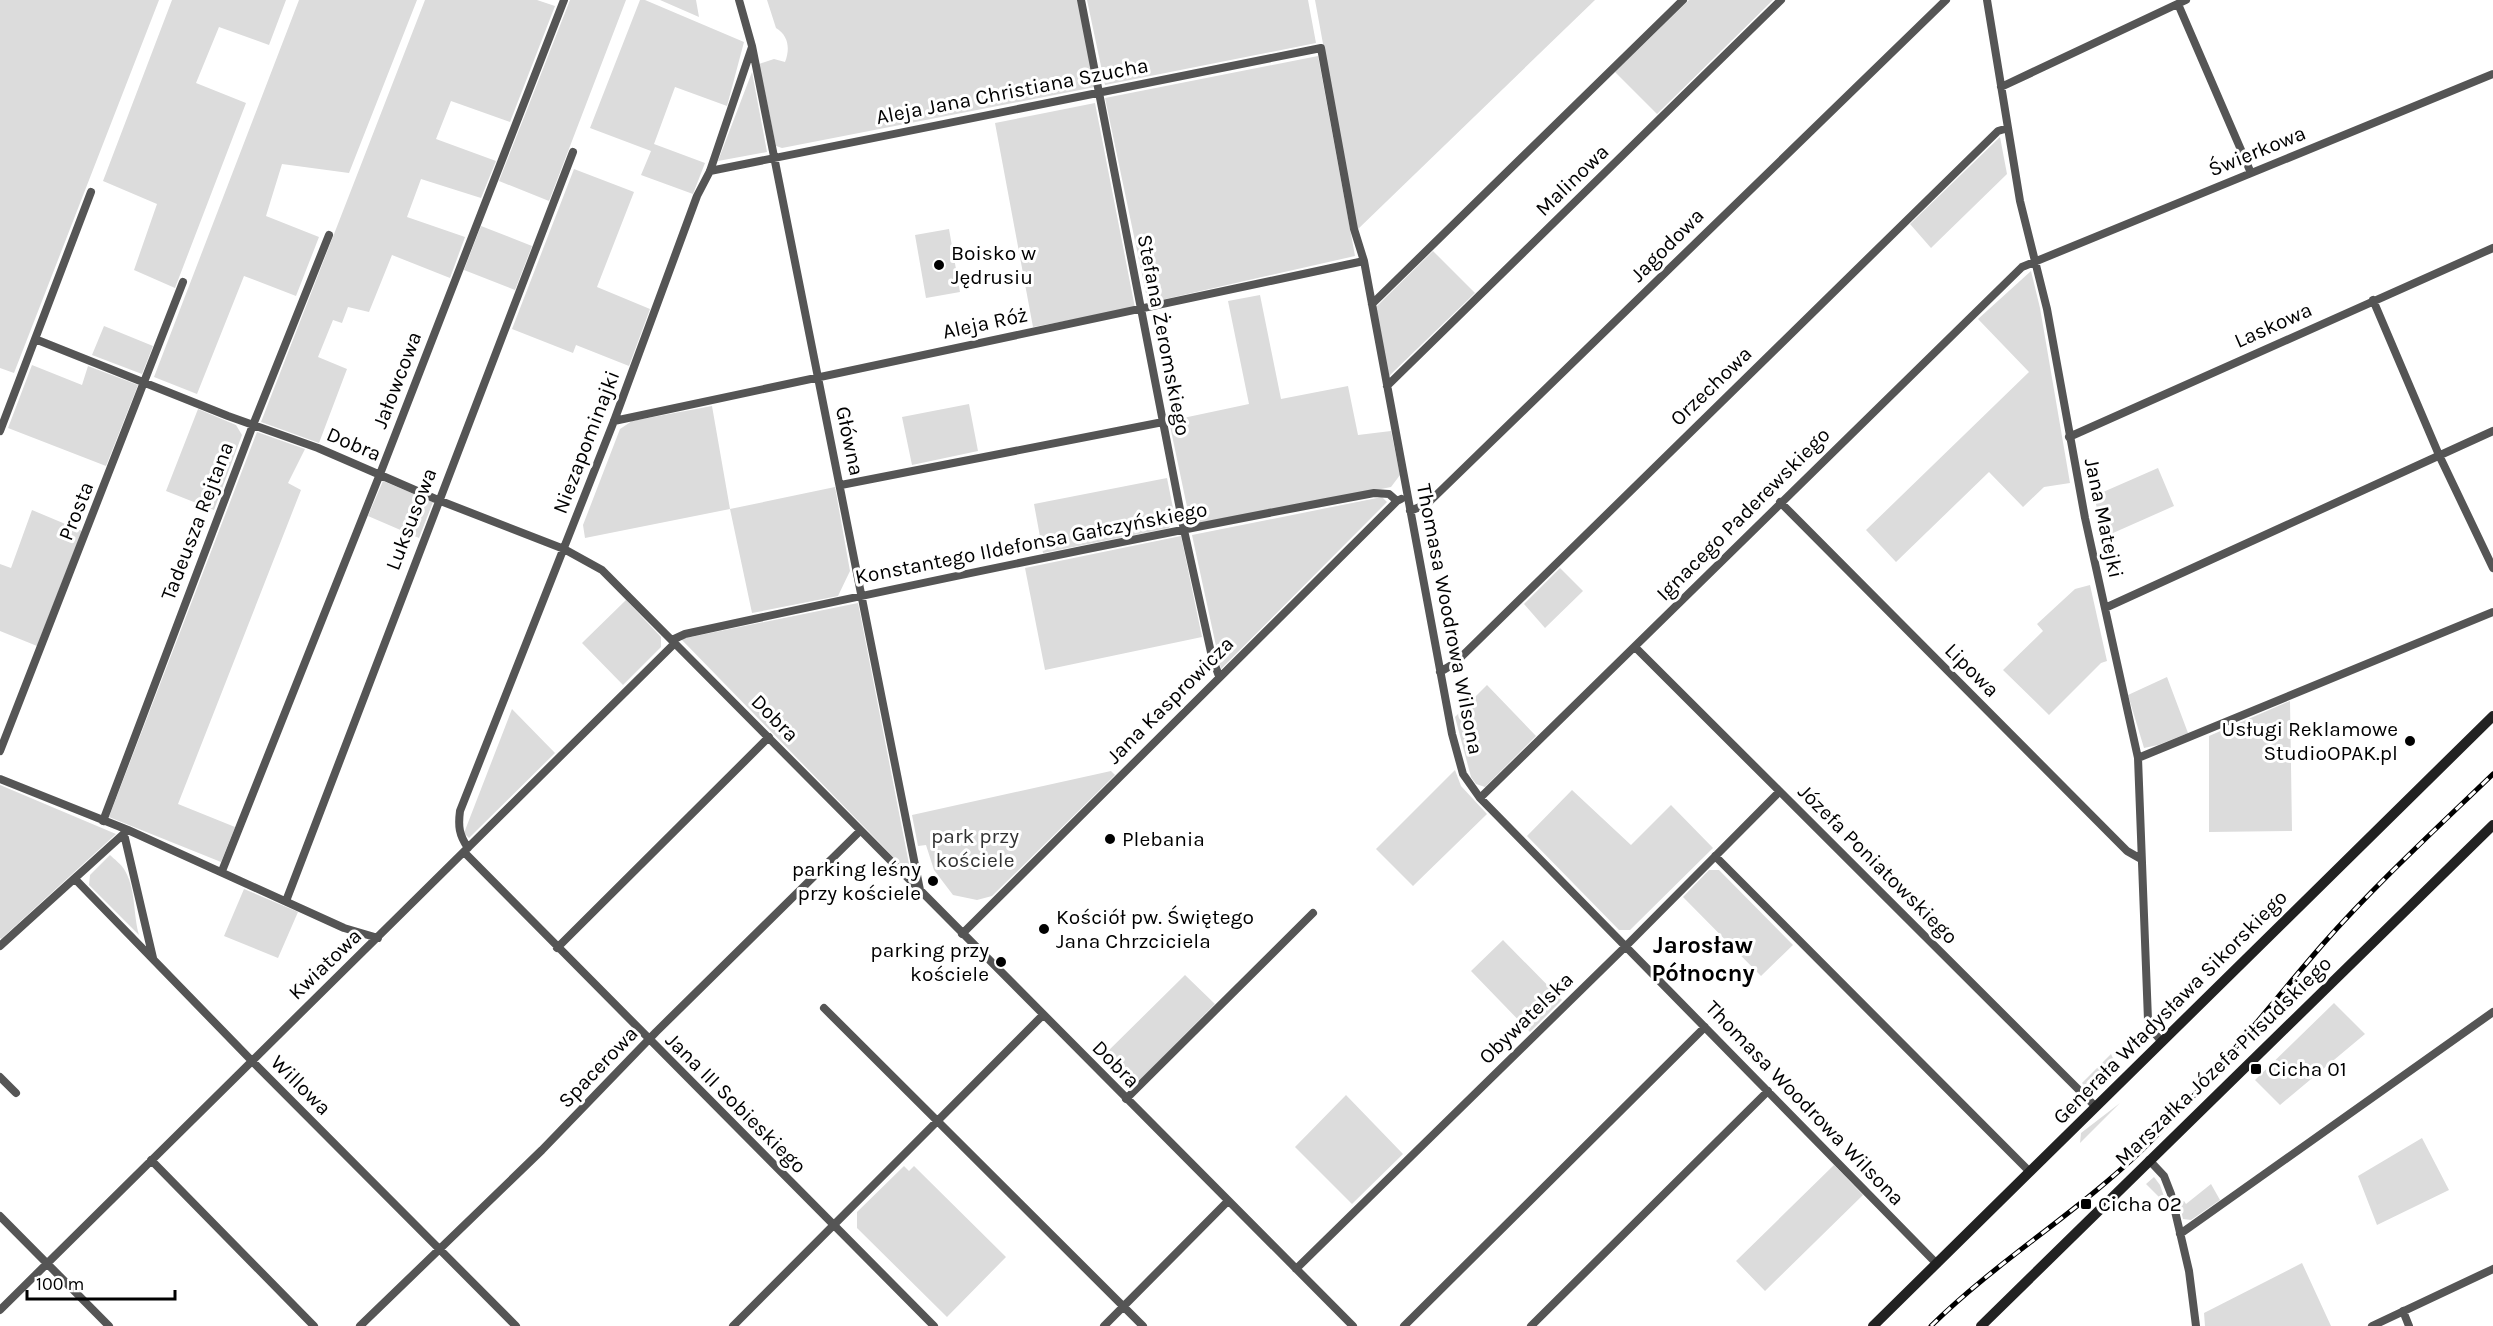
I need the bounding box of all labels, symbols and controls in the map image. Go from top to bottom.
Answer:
street label: Aleja Jana Christiana Szucha [874,53,1150,129]
street label: Świerkowa [2205,121,2309,181]
street label: Malinowa [1530,139,1614,221]
street label: Jagodowa [1625,203,1709,287]
street label: Stefana Żeromskiego [1133,232,1195,438]
place label: Boisko w Jędrusiu [951,241,1036,289]
marker: Boisko w Jędrusiu [932,258,946,272]
street label: Laskowa [2230,297,2316,353]
street label: Aleja Róż [940,302,1030,344]
street label: Jałowcowa [368,328,426,432]
street label: Orzechowa [1665,341,1757,431]
street label: Niezapominajki [548,367,624,517]
street label: Główna [831,404,869,478]
street label: Dobra [323,422,385,466]
street label: Ignacego Paderewskiego [1651,422,1835,606]
street label: Tadeusza Rejtana [156,438,238,604]
street label: Jana Matejki [2080,456,2128,580]
street label: Luksusowa [381,465,441,573]
street label: Prosta [53,478,99,544]
street label: Thomasa Woodrowa Wilsona [1412,482,1488,756]
street label: Konstantego Ildefonsa Gałczyńskiego [853,497,1209,589]
street label: Jana Kasprowicza [1101,631,1239,769]
street label: Lipowa [1940,638,2004,702]
street label: Dobra [746,689,804,747]
place label: Usługi Reklamowe StudioOPAK.pl [2222,717,2398,765]
marker: Usługi Reklamowe StudioOPAK.pl [2403,734,2417,748]
street label: Józefa Poniatowskiego [1793,779,1963,949]
park label: park przy kościele [931,824,1019,872]
place label: Plebania [1122,827,1205,851]
marker: Plebania [1103,832,1117,846]
place label: parking leśny przy kościele [792,857,921,905]
marker: parking leśny przy kościele [926,874,940,888]
street label: Generała Władysława Sikorskiego [2048,885,2292,1129]
place label: Kościół pw. Świętego Jana Chrzciciela [1056,905,1254,953]
marker: Kościół pw. Świętego Jana Chrzciciela [1037,922,1051,936]
street label: Kwiatowa [284,923,366,1005]
district label: Jarosław Północny [1651,931,1755,987]
place label: parking przy kościele [870,938,989,986]
street label: Marszałka Józefa Piłsudskiego [2110,951,2336,1171]
marker: parking przy kościele [994,955,1008,969]
street label: Obywatelska [1474,967,1578,1069]
street label: Thomasa Woodrowa Wilsona [1701,996,1909,1210]
street label: Spacerowa [553,1021,643,1113]
street label: Jana III Sobieskiego [661,1028,811,1178]
street label: Dobra [1087,1035,1145,1093]
street label: Willowa [266,1050,336,1120]
place label: Cicha 01 [2268,1057,2347,1081]
marker: Cicha 01 [2249,1062,2263,1076]
place label: Cicha 02 [2098,1192,2182,1216]
marker: Cicha 02 [2079,1197,2093,1211]
scale bar [27,1263,176,1301]
text: 100 m [36,1273,84,1295]

